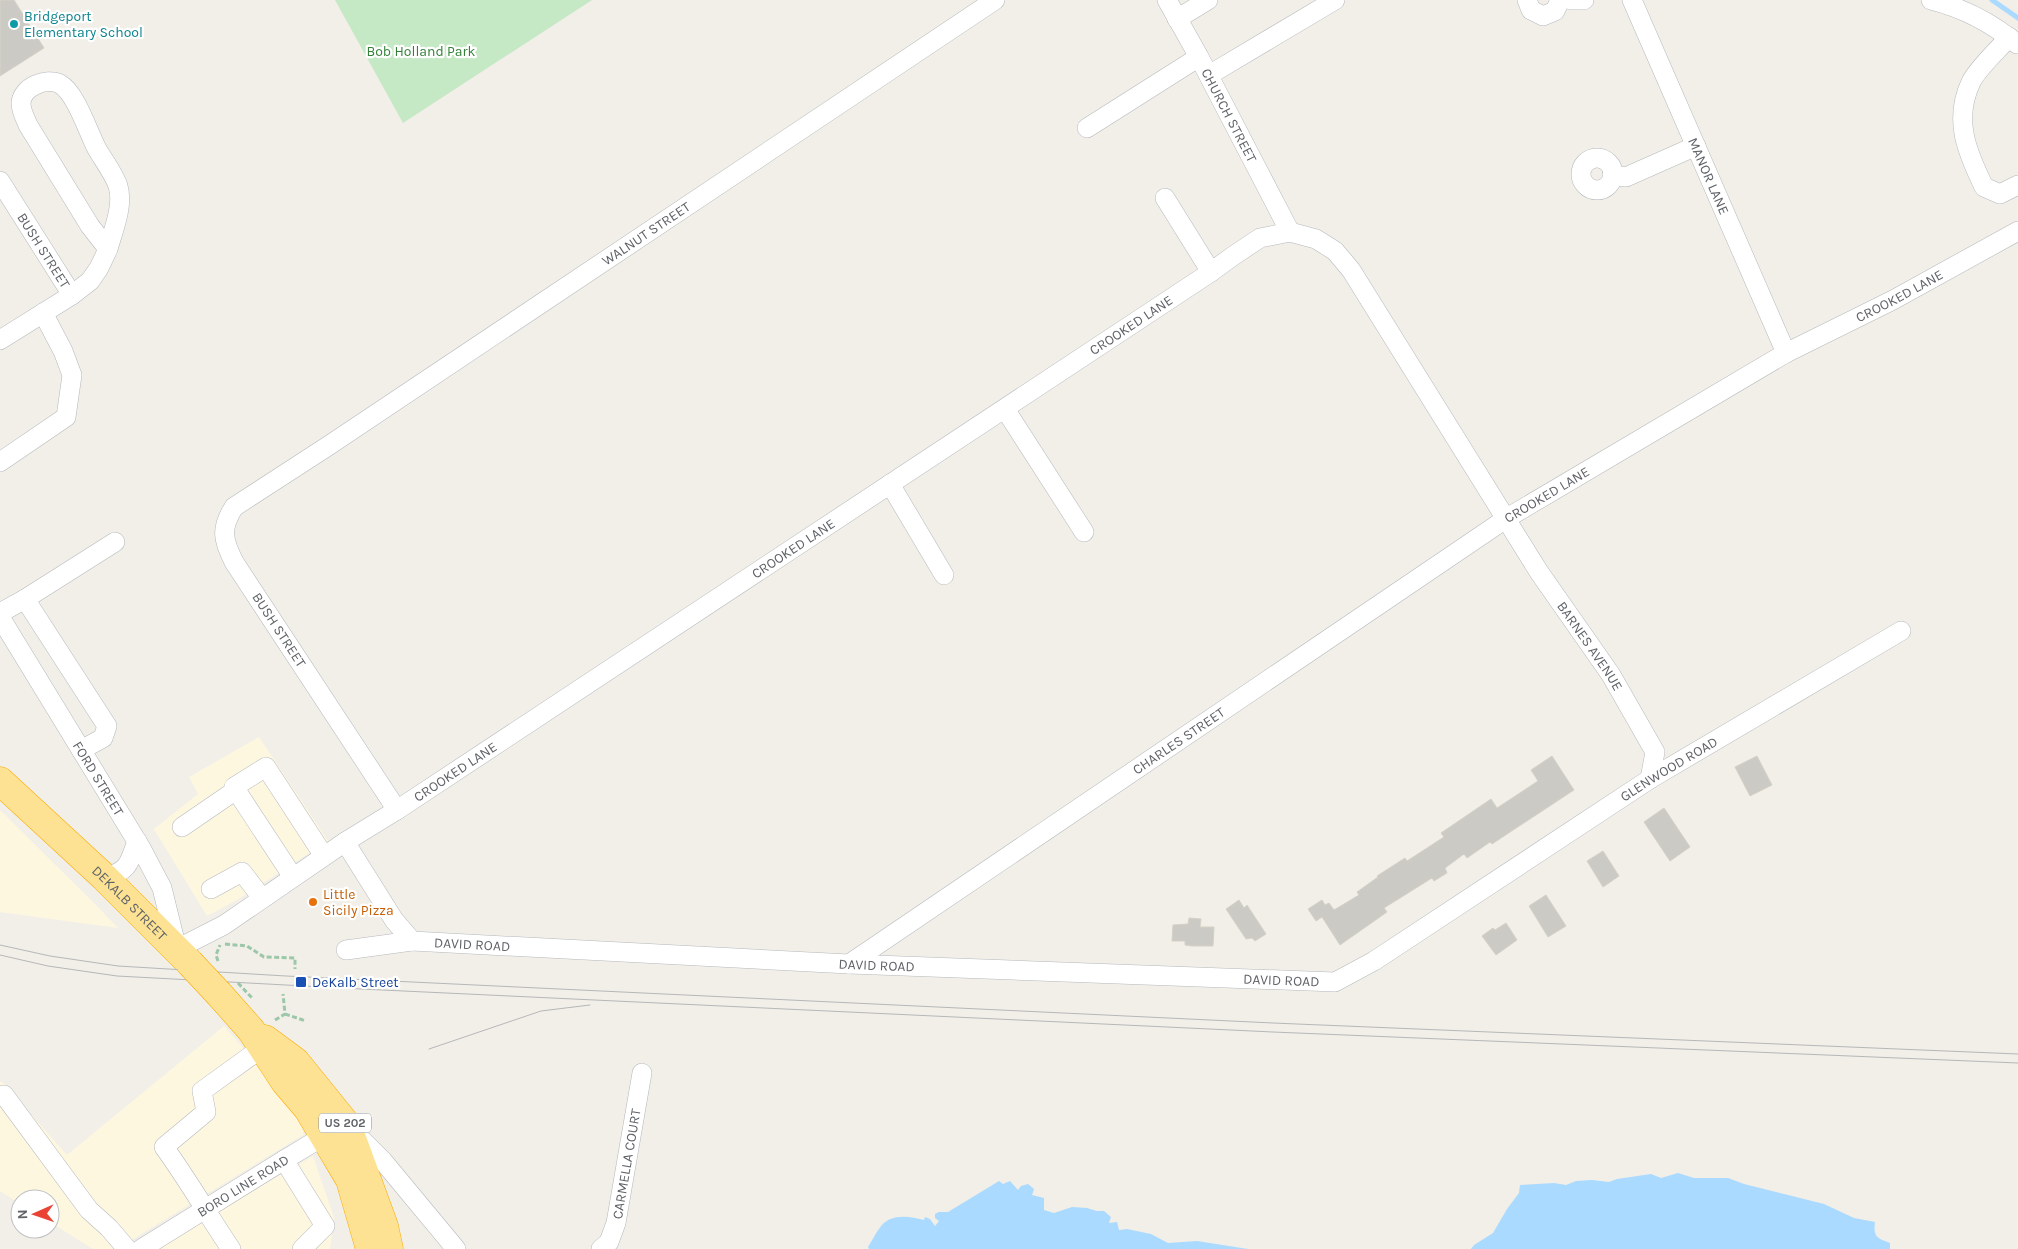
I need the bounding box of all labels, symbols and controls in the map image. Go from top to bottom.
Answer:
place label: Bridgeport Elementary School [24,8,143,41]
marker: Bridgeport Elementary School [8,18,20,30]
park label: Bob Holland Park [366,43,476,60]
street label: CHURCH STREET [1198,65,1261,165]
street label: MANOR LANE [1684,135,1733,217]
street label: WALNUT STREET [599,198,693,269]
street label: BUSH STREET [14,210,74,291]
street label: CROOKED LANE [1853,266,1946,326]
street label: CROOKED LANE [1086,291,1176,359]
street label: CROOKED LANE [1501,463,1592,526]
street label: CROOKED LANE [748,515,838,582]
street label: BUSH STREET [249,589,309,671]
street label: BARNES AVENUE [1554,598,1627,694]
street label: CHARLES STREET [1129,703,1228,778]
street label: GLENWOOD ROAD [1617,733,1721,805]
street label: FORD STREET [69,738,128,819]
street label: CROOKED LANE [410,738,500,805]
street label: DEKALB STREET [89,862,171,944]
place label: Little Sicily Pizza [323,886,394,919]
marker: Little Sicily Pizza [307,896,319,908]
street label: DAVID ROAD [434,934,511,955]
street label: DAVID ROAD [838,955,915,975]
street label: DAVID ROAD [1243,970,1320,990]
place label: DeKalb Street [312,974,399,991]
marker: DeKalb Street [294,975,308,989]
street label: CARMELLA COURT [608,1107,644,1220]
road number: US 202 [319,1114,371,1132]
street label: BORO LINE ROAD [194,1151,292,1221]
north arrow [10,1189,60,1239]
text: N [14,1209,31,1220]

